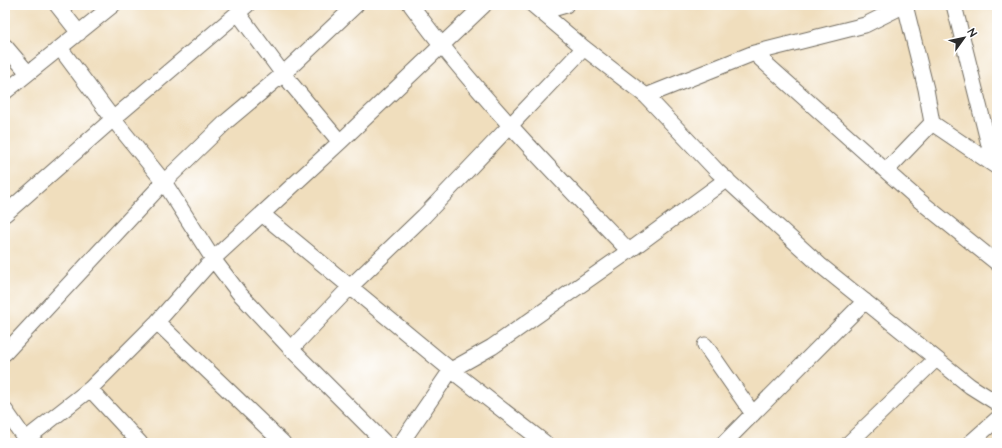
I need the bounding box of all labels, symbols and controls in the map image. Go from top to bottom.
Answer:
north arrow [944,18,984,58]
text: N [964,26,980,40]

